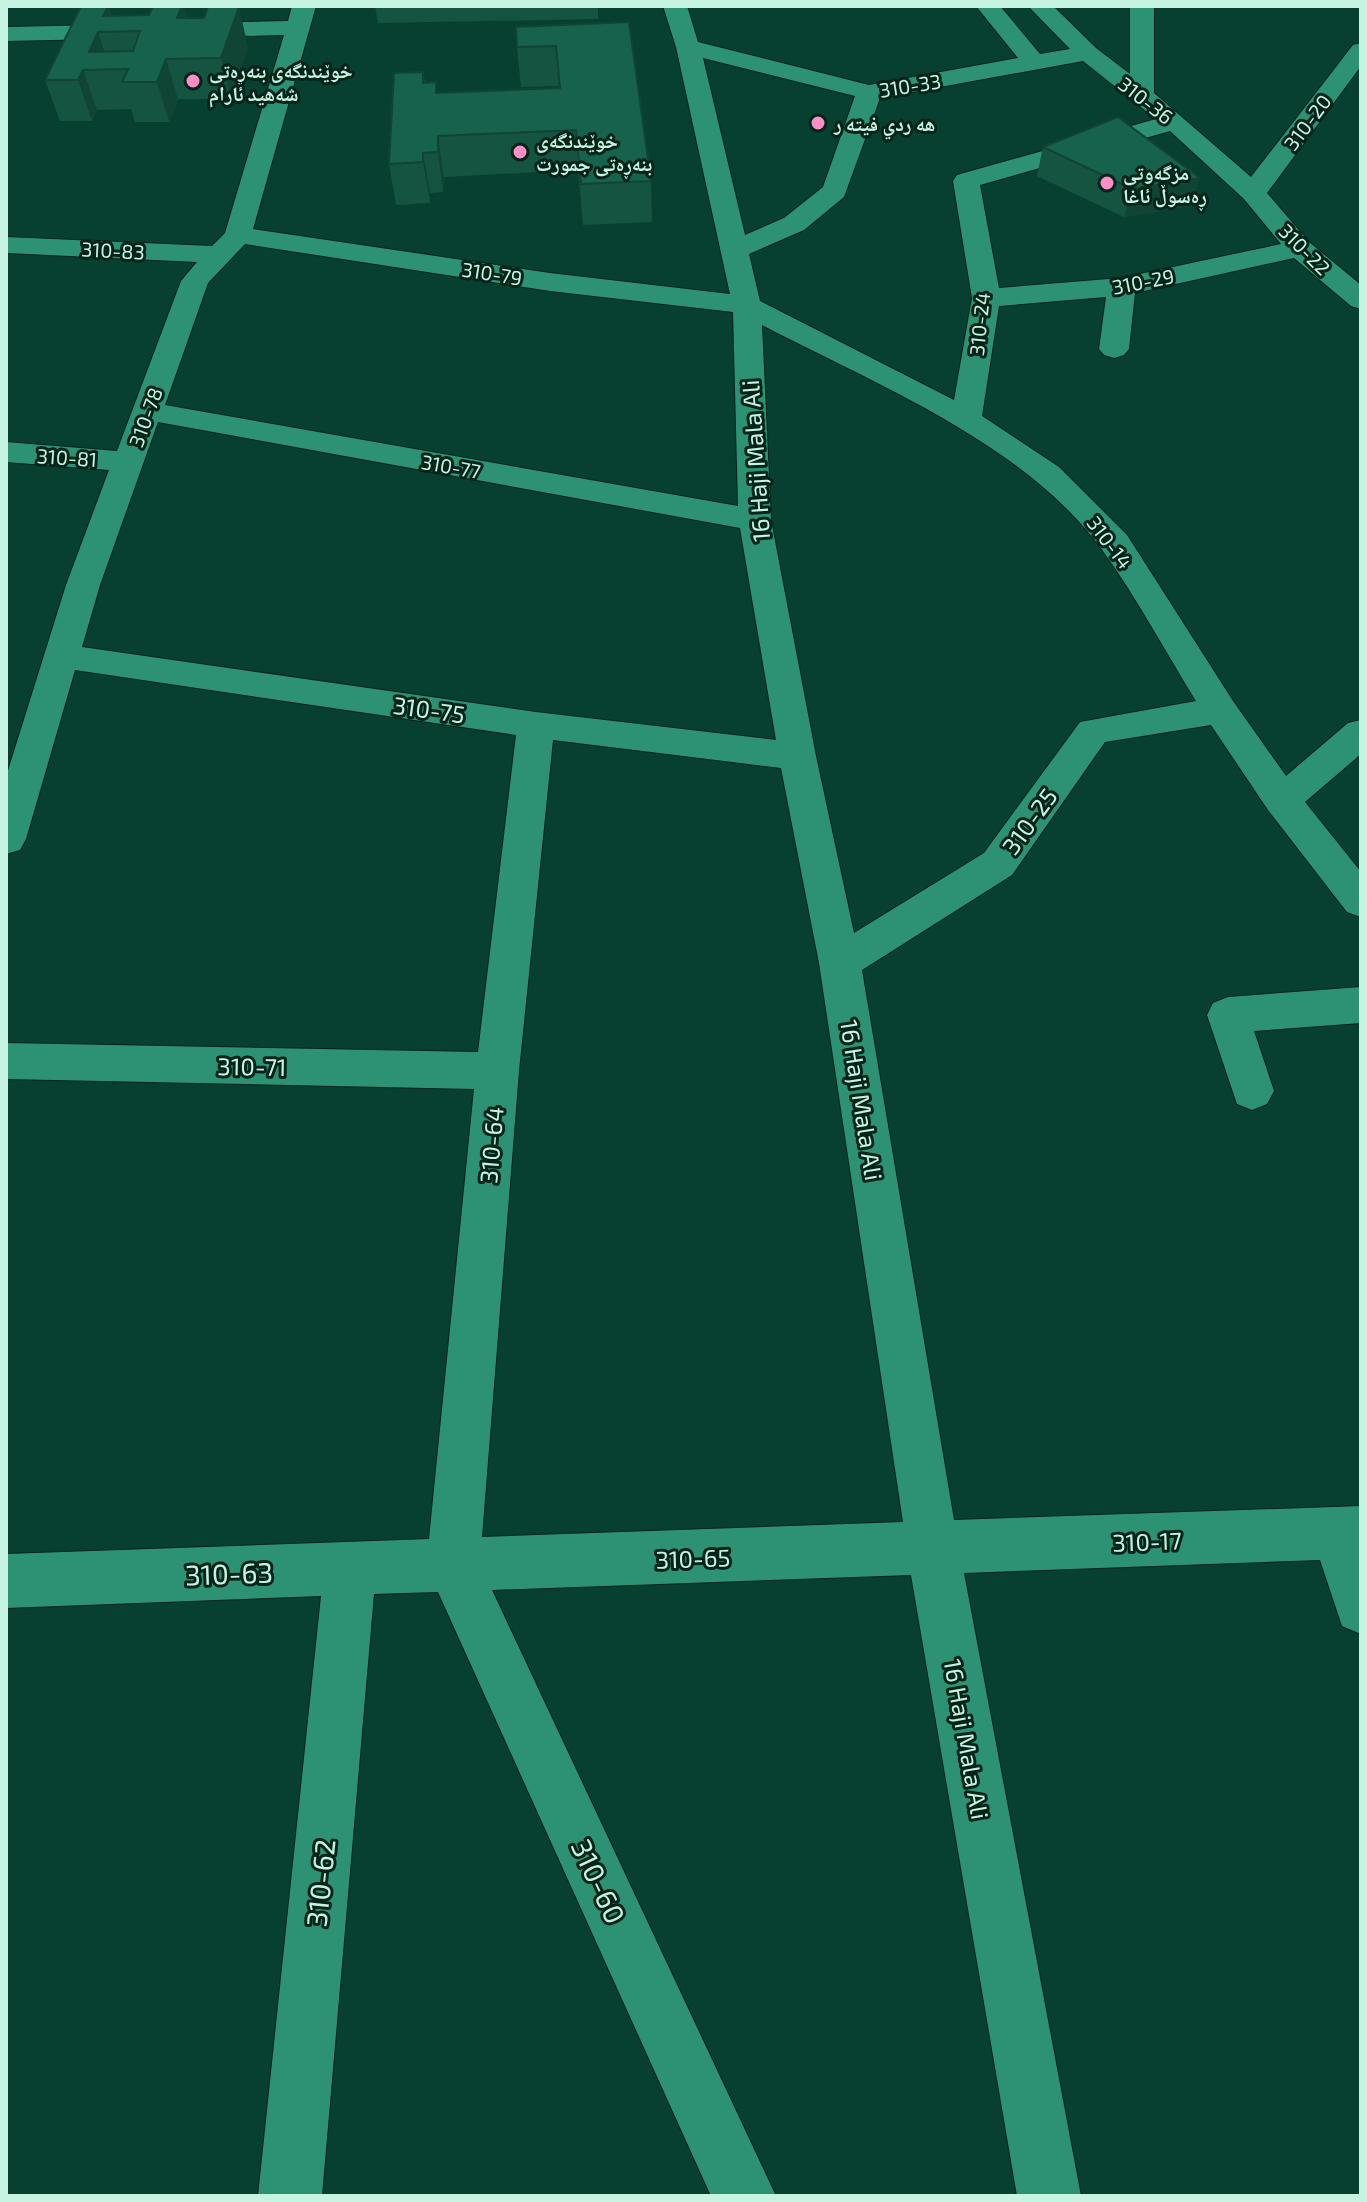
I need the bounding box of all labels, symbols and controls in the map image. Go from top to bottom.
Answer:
place label: خوێندنگەی بنەڕەتی شەهید ئارام [209,58,353,108]
street label: 310-33 [877,68,943,102]
street label: 310-36 [1114,71,1178,129]
marker: خوێندنگەی بنەڕەتی شەهید ئارام [184,72,202,90]
street label: 310-20 [1278,89,1336,155]
place label: هه ردي فيته ر [833,111,935,140]
marker: هه ردي فيته ر [809,114,827,132]
place label: خوێندنگەی بنەڕەتی جمورت [536,128,652,179]
marker: خوێندنگەی بنەڕەتی جمورت [511,143,529,161]
place label: مزگەوتی ڕەسوڵ ئاغا [1123,160,1207,211]
marker: مزگەوتی ڕەسوڵ ئاغا [1098,174,1116,192]
street label: 310-22 [1274,218,1336,280]
street label: 310-83 [81,236,145,264]
street label: 310-79 [460,256,524,290]
street label: 310-29 [1110,263,1176,299]
street label: 310-24 [964,291,994,357]
street label: 16 Haji Mala Ali [735,379,775,543]
street label: 310-78 [123,384,167,450]
street label: 310-81 [36,443,98,471]
street label: 310-77 [419,449,483,483]
street label: 310-14 [1082,511,1138,573]
street label: 310-75 [391,690,467,728]
street label: 310-25 [995,782,1063,860]
street label: 16 Haji Mala Ali [835,1017,889,1183]
street label: 310-71 [217,1051,287,1081]
street label: 310-64 [473,1106,509,1184]
street label: 310-17 [1112,1525,1182,1557]
street label: 310-65 [655,1542,731,1574]
street label: 310-63 [185,1554,273,1592]
street label: 16 Haji Mala Ali [939,1656,995,1822]
street label: 310-60 [565,1833,633,1929]
street label: 310-62 [298,1838,342,1928]

